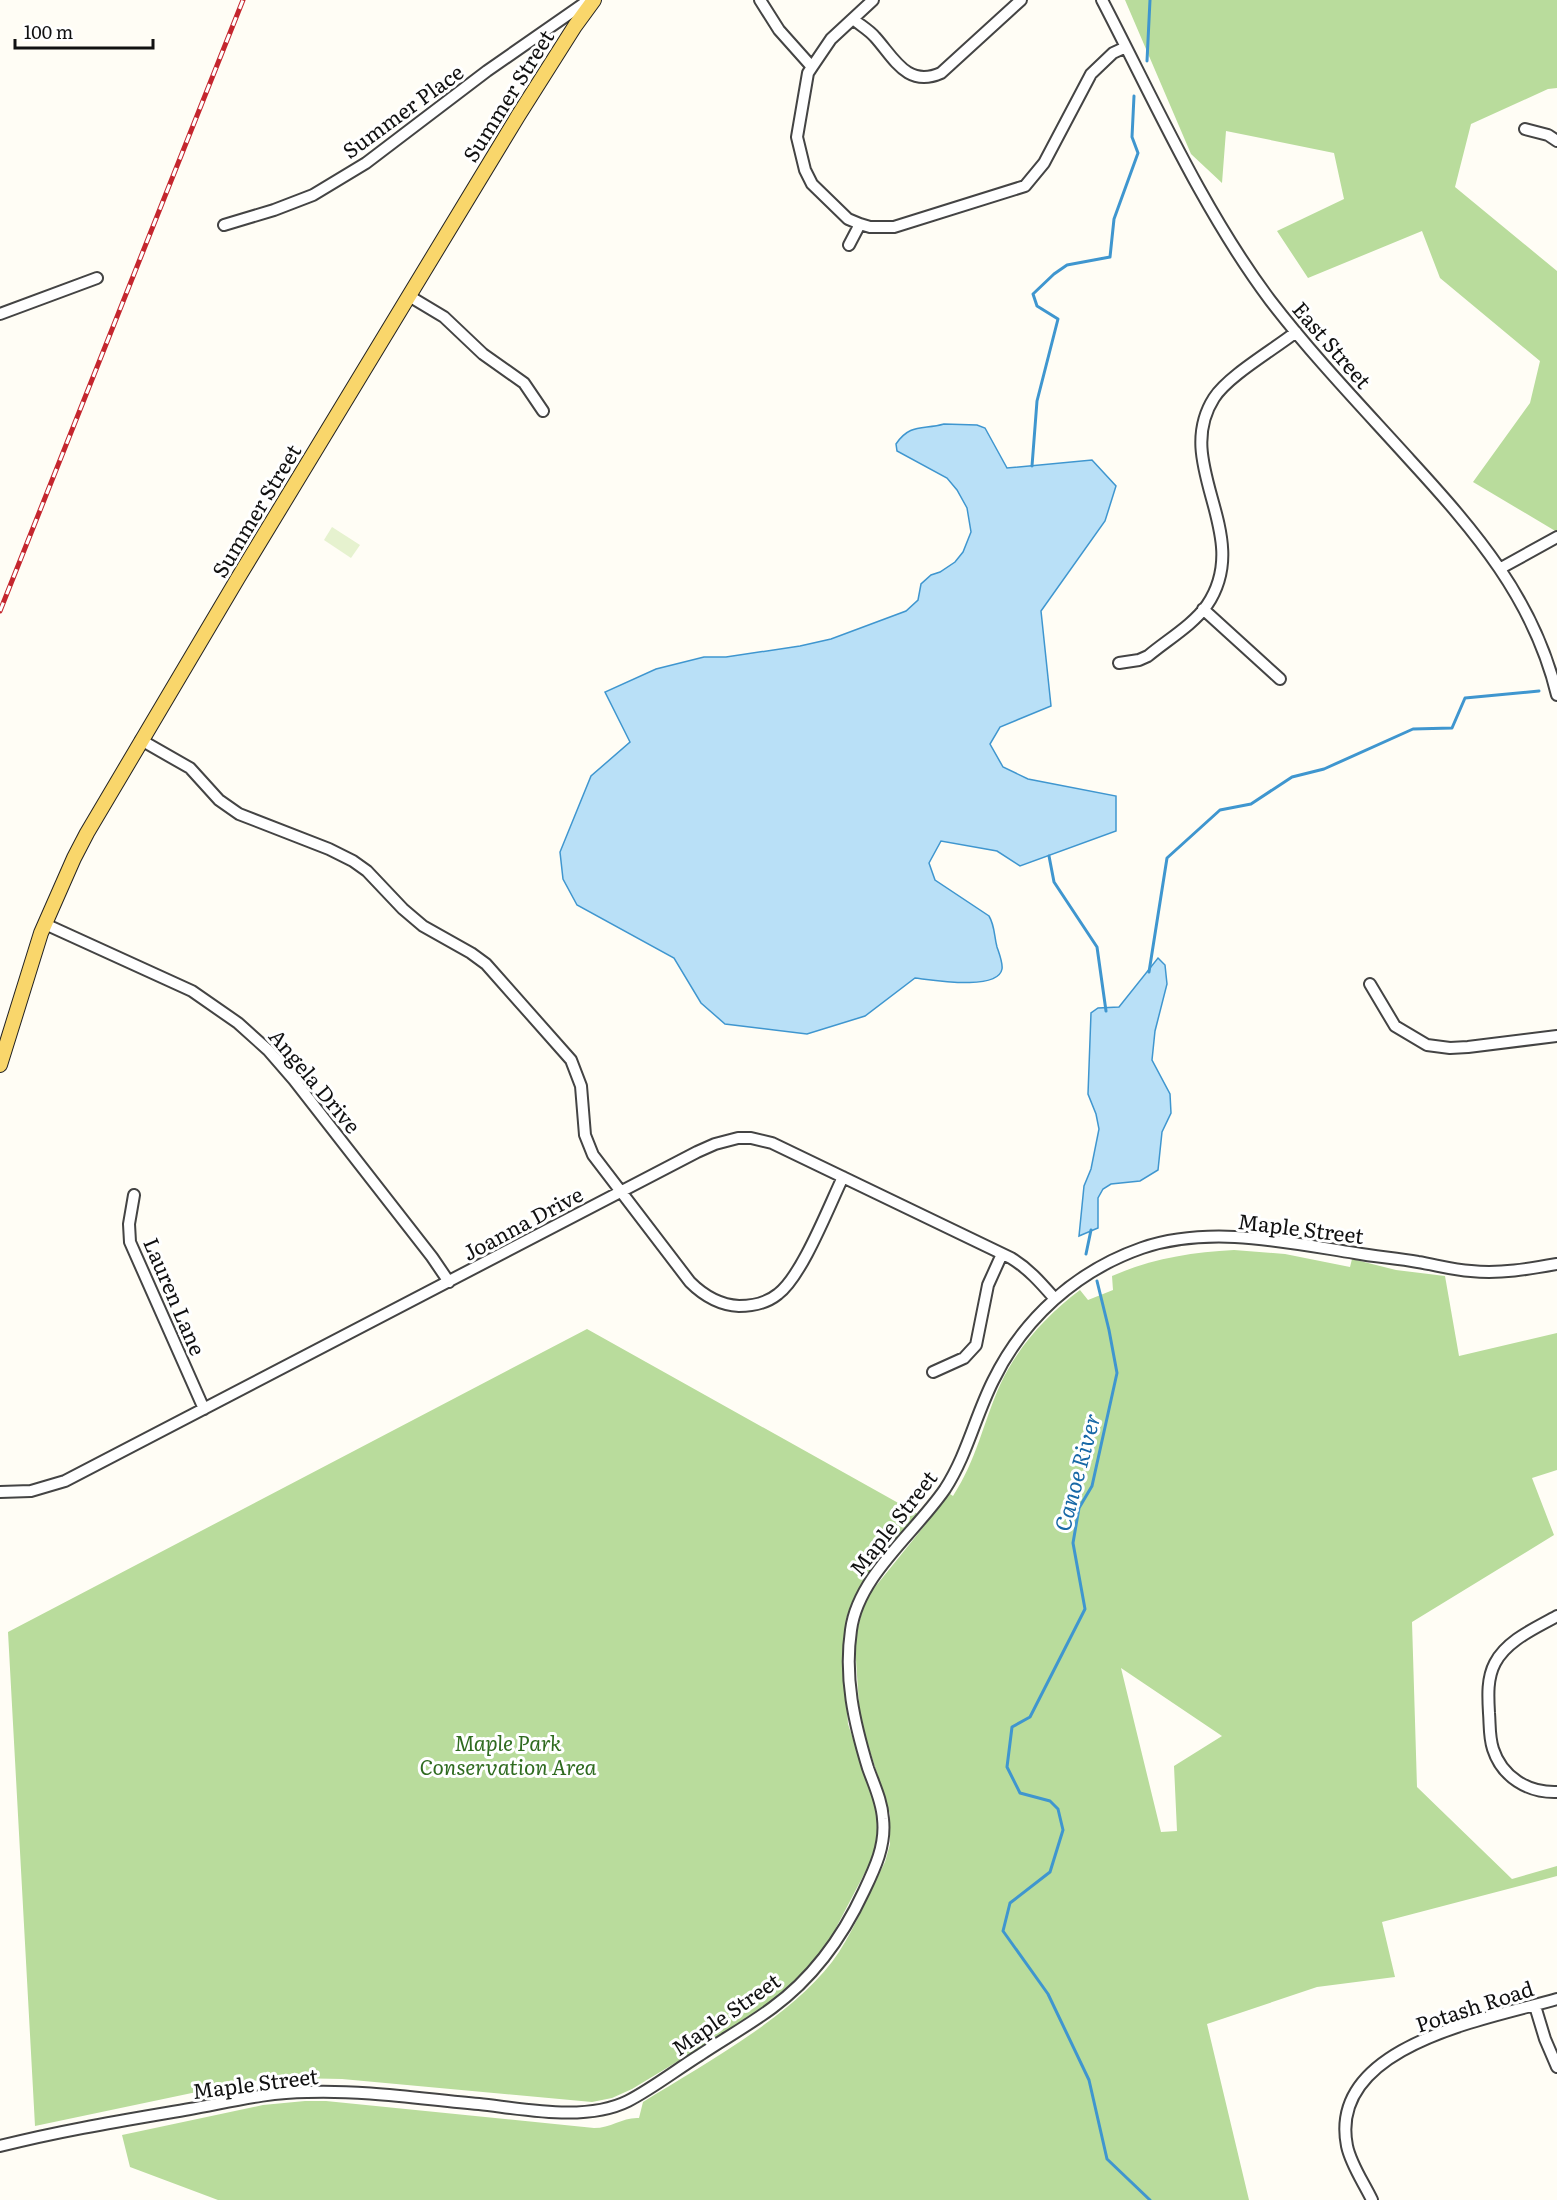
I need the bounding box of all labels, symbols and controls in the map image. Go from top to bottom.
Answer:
scale bar [15,12,153,50]
text: 100 m [24,18,73,45]
street label: Summer Street [454,22,560,167]
street label: Summer Place [335,55,469,165]
street label: East Street [1286,294,1380,395]
street label: Summer Street [203,437,307,583]
street label: Angela Drive [263,1021,369,1139]
street label: Joanna Drive [456,1177,588,1267]
street label: Maple Street [1236,1204,1366,1250]
street label: Lauren Lane [137,1232,215,1360]
water label: Canoe River [1044,1409,1108,1535]
street label: Maple Street [841,1462,943,1581]
park label: Maple Park Conservation Area [419,1726,597,1781]
street label: Maple Street [664,1964,786,2062]
street label: Potash Road [1411,1971,1537,2039]
street label: Maple Street [190,2059,320,2105]

